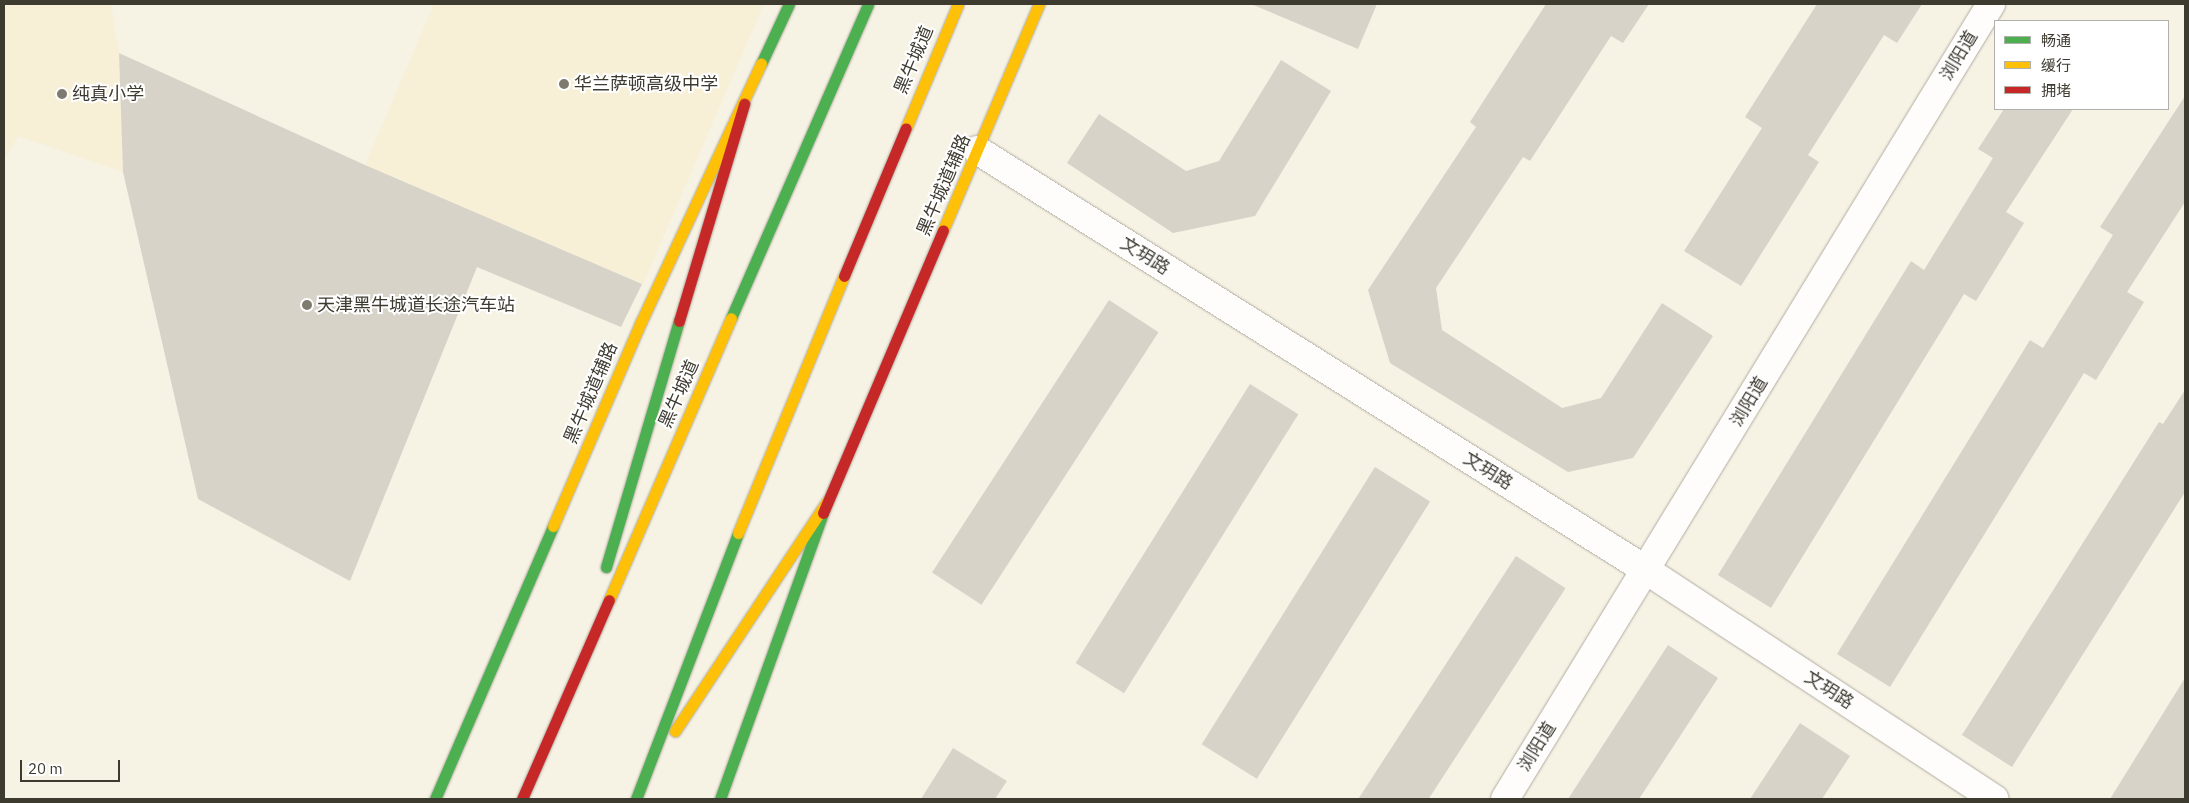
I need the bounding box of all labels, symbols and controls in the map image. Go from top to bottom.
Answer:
legend [1994,20,2169,110]
street label: 黑牛城道 [890,23,938,97]
street label: 浏阳道 [1936,27,1982,85]
text: 畅通 [2041,31,2071,50]
text: 缓行 [2041,56,2071,75]
place label: 华兰萨顿高级中学 [574,73,718,95]
marker: 华兰萨顿高级中学 [558,78,570,90]
text: 拥堵 [2041,81,2071,100]
place label: 纯真小学 [72,83,144,105]
marker: 纯真小学 [56,88,68,100]
street label: 黑牛城道辅路 [913,131,975,239]
street label: 文玥路 [1116,233,1174,279]
place label: 天津黑牛城道长途汽车站 [317,294,515,316]
marker: 天津黑牛城道长途汽车站 [301,299,313,311]
street label: 黑牛城道辅路 [560,339,622,447]
street label: 黑牛城道 [654,357,704,431]
street label: 浏阳道 [1726,373,1772,431]
street label: 文玥路 [1459,448,1517,494]
street label: 文玥路 [1800,666,1858,714]
street label: 浏阳道 [1514,718,1560,776]
scale bar [22,750,122,782]
text: 20 m [28,759,63,778]

